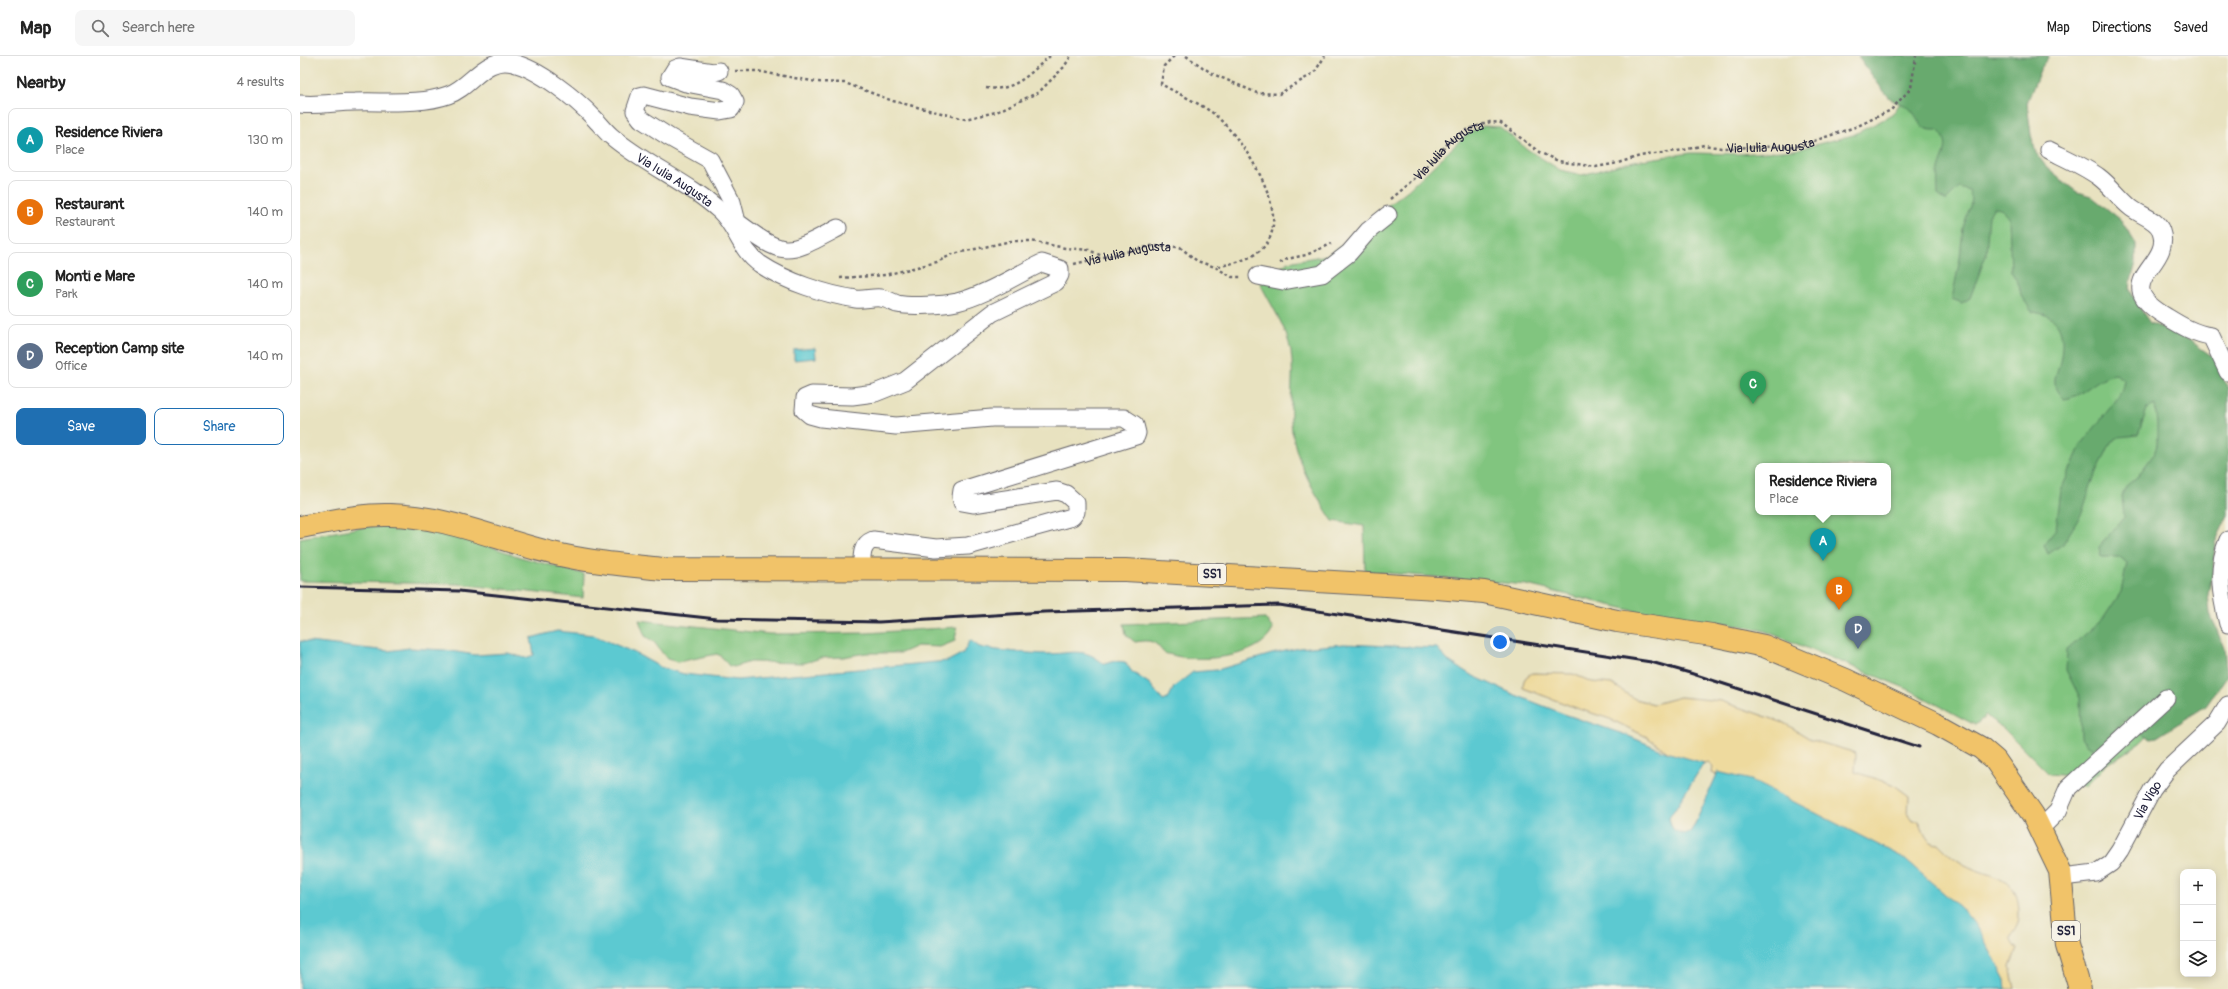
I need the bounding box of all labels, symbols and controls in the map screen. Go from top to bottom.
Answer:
search box [75,10,355,46]
text: Map [20,16,51,40]
icon: search [89,17,111,39]
text: Search here [121,18,195,37]
text: Map [2047,19,2070,36]
text: Directions [2092,19,2151,36]
text: Saved [2173,19,2208,36]
text: Nearby [16,72,65,93]
text: 4 results [237,74,284,90]
street label: Via Iulia Augusta [1411,118,1486,185]
text: Residence Riviera [55,123,163,142]
text: A [26,132,34,148]
text: 130 m [247,132,283,148]
street label: Via Iulia Augusta [1726,134,1817,157]
text: Place [55,142,84,158]
street label: Via Iulia Augusta [633,150,716,211]
text: Restaurant [55,195,124,214]
text: B [26,204,34,220]
text: 140 m [247,204,283,220]
text: Restaurant [55,214,115,230]
street label: Via Iulia Augusta [1083,239,1171,270]
text: Monti e Mare [55,267,135,286]
text: C [26,276,34,292]
text: 140 m [247,276,283,292]
text: Park [55,286,78,302]
text: Reception Camp site [55,339,184,358]
text: D [26,348,34,364]
text: 140 m [247,348,283,364]
text: Office [55,358,87,374]
pin: C [1740,371,1766,404]
button: Save [16,408,146,445]
button: Share [154,408,284,445]
popup [1755,463,1891,515]
text: Residence Riviera [1769,472,1877,491]
text: Place [1769,491,1798,507]
pin: A [1810,528,1836,561]
road number: SS1 [1198,564,1226,584]
pin: B [1826,577,1852,610]
pin: D [1845,616,1871,649]
your location [1490,632,1510,652]
street label: Via Vigo [2131,778,2165,823]
map controls [2180,869,2216,977]
button: + [2180,869,2216,905]
button: − [2180,905,2216,941]
road number: SS1 [2052,921,2080,941]
button: layers [2180,941,2216,977]

